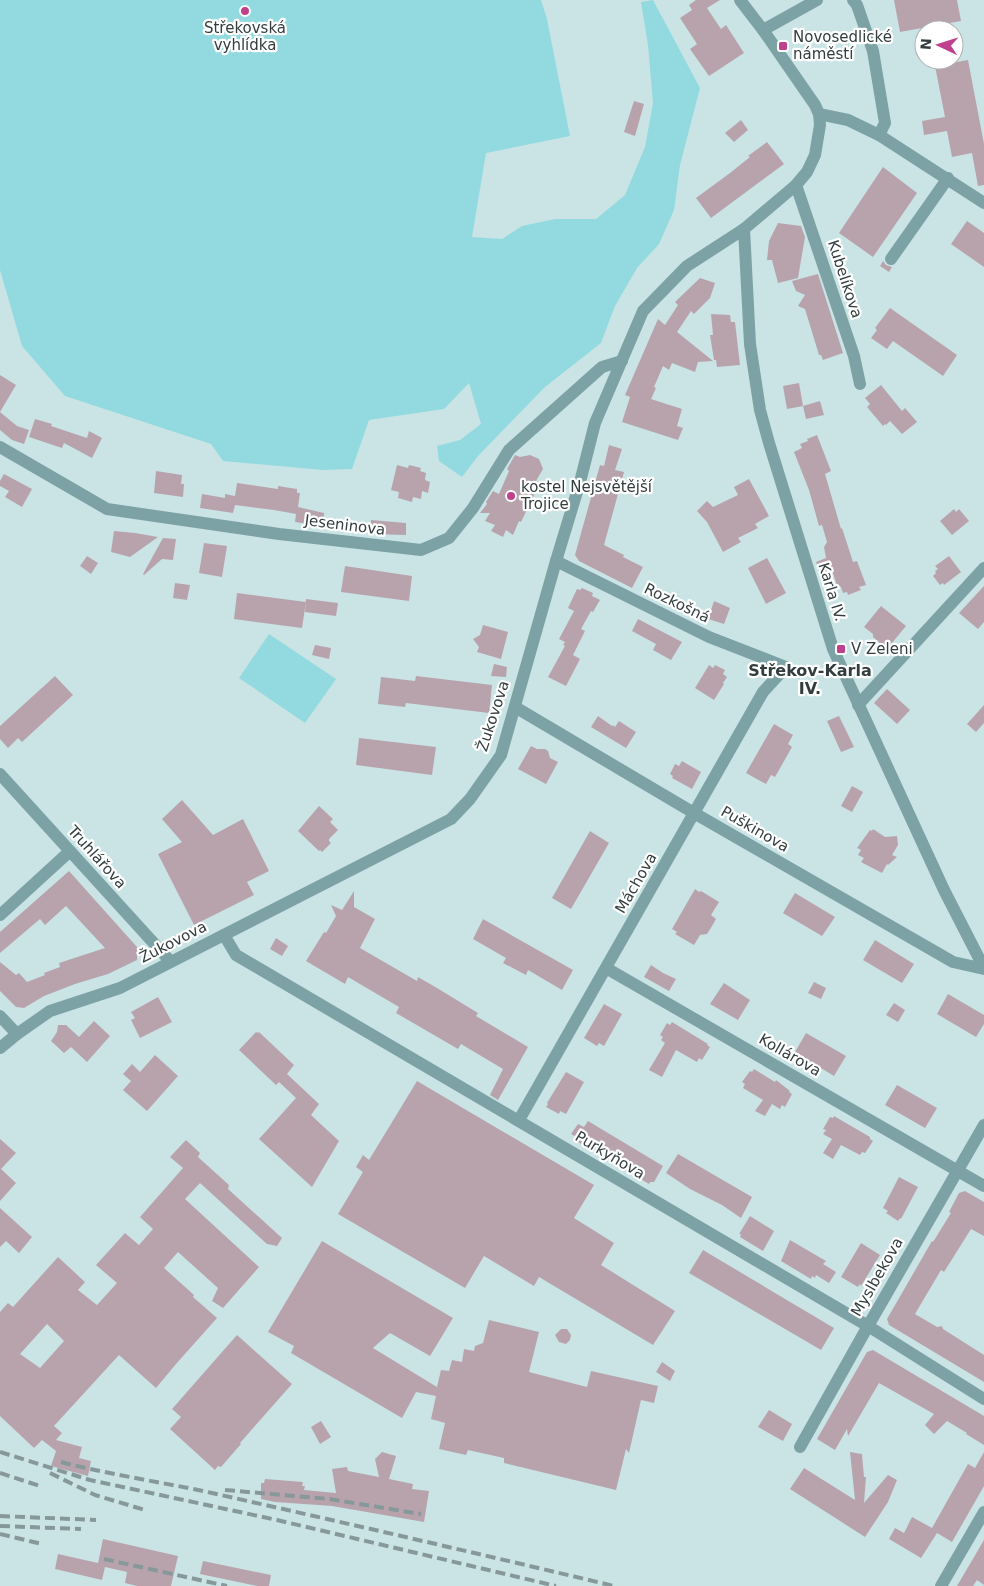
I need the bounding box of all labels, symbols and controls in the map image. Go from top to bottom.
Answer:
marker: Střekovská vyhlídka [239,5,251,17]
place label: Střekovská vyhlídka [204,19,286,54]
north arrow [914,20,964,70]
place label: Novosedlické náměstí [793,28,892,63]
text: N [918,38,934,50]
marker: Novosedlické náměstí [777,40,789,52]
street label: Kubelíkova [824,238,866,320]
place label: kostel Nejsvětější Trojice [520,478,653,513]
marker: kostel Nejsvětější Trojice [505,490,517,502]
street label: Jeseninova [303,511,386,539]
street label: Karla IV. [815,560,849,624]
street label: Rozkošná [641,579,713,627]
place label: V Zeleni [851,640,913,658]
marker: V Zeleni [835,643,847,655]
district label: Střekov-Karla IV. [748,661,872,698]
street label: Žukovova [472,678,513,754]
street label: Puškinova [718,802,792,856]
street label: Truhlářova [63,821,130,892]
street label: Máchova [611,849,661,917]
street label: Žukovova [136,916,210,967]
street label: Kollárova [756,1030,824,1080]
street label: Purkyňova [572,1127,648,1183]
street label: Myslbekova [847,1234,907,1320]

